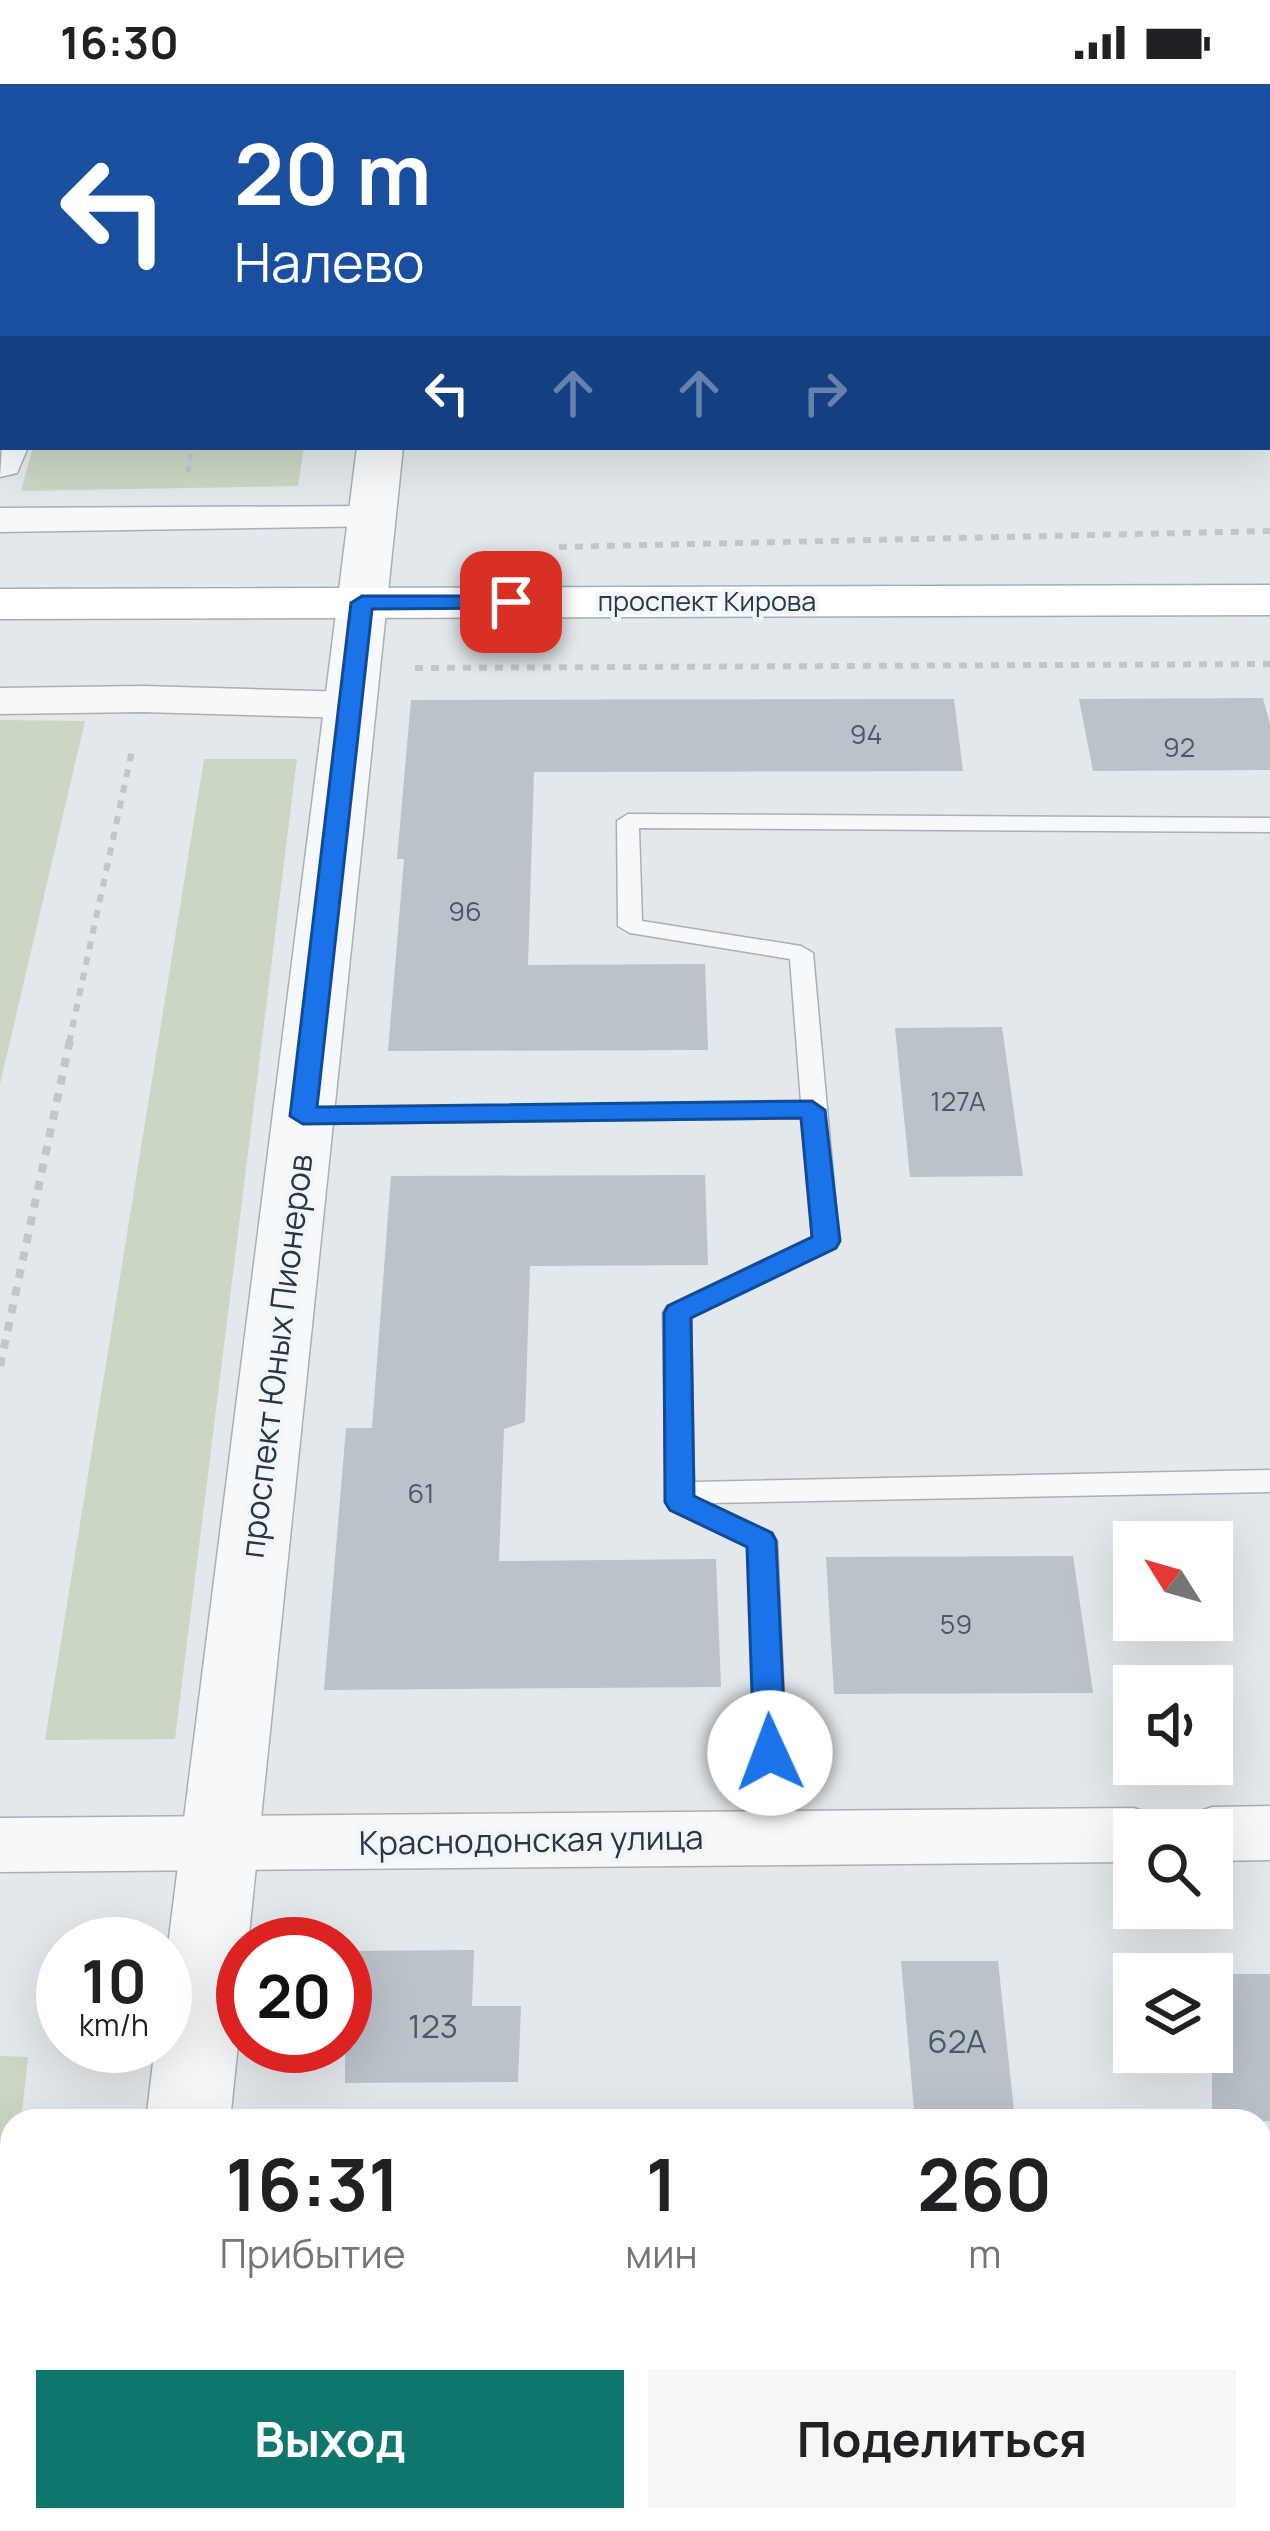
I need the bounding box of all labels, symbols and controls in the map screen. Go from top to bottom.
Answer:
text: 16:30 [60,11,179,73]
text: 20 m [234,115,432,230]
icon: left [36,132,192,288]
text: Налево [234,224,424,298]
icon: left [414,360,480,426]
icon: ahead [540,360,606,426]
icon: ahead [666,360,732,426]
icon: right [792,360,858,426]
pin [460,551,562,653]
icon: arrive [478,569,544,635]
street label: проспект Кирова [598,582,816,619]
house number: 94 [850,715,882,752]
house number: 92 [1163,728,1195,765]
house number: 96 [448,892,482,929]
house number: 127А [930,1082,986,1119]
street label: проспект Юных Пионеров [228,1152,323,1560]
house number: 61 [408,1474,434,1511]
north arrow [1113,1521,1233,1641]
map controls [1113,1521,1233,2073]
house number: 59 [940,1605,972,1642]
button: sound [1113,1665,1233,1785]
position arrow [707,1690,833,1816]
button: search [1113,1809,1233,1929]
street label: Краснодонская улица [358,1814,704,1865]
speed limit sign: 20 [216,1917,372,2073]
text: 10 [81,1939,147,2021]
button: layers [1113,1953,1233,2073]
house number: 123 [408,2003,458,2048]
text: km/h [79,2004,149,2045]
house number: 62А [927,2018,987,2063]
text: 16:31 [225,2134,400,2233]
text: 1 [646,2134,677,2233]
text: 260 [917,2134,1052,2233]
text: Прибытие [220,2226,406,2280]
text: мин [625,2226,698,2280]
text: m [968,2226,1001,2280]
button: Выход [36,2370,624,2508]
button: Поделиться [648,2370,1236,2508]

